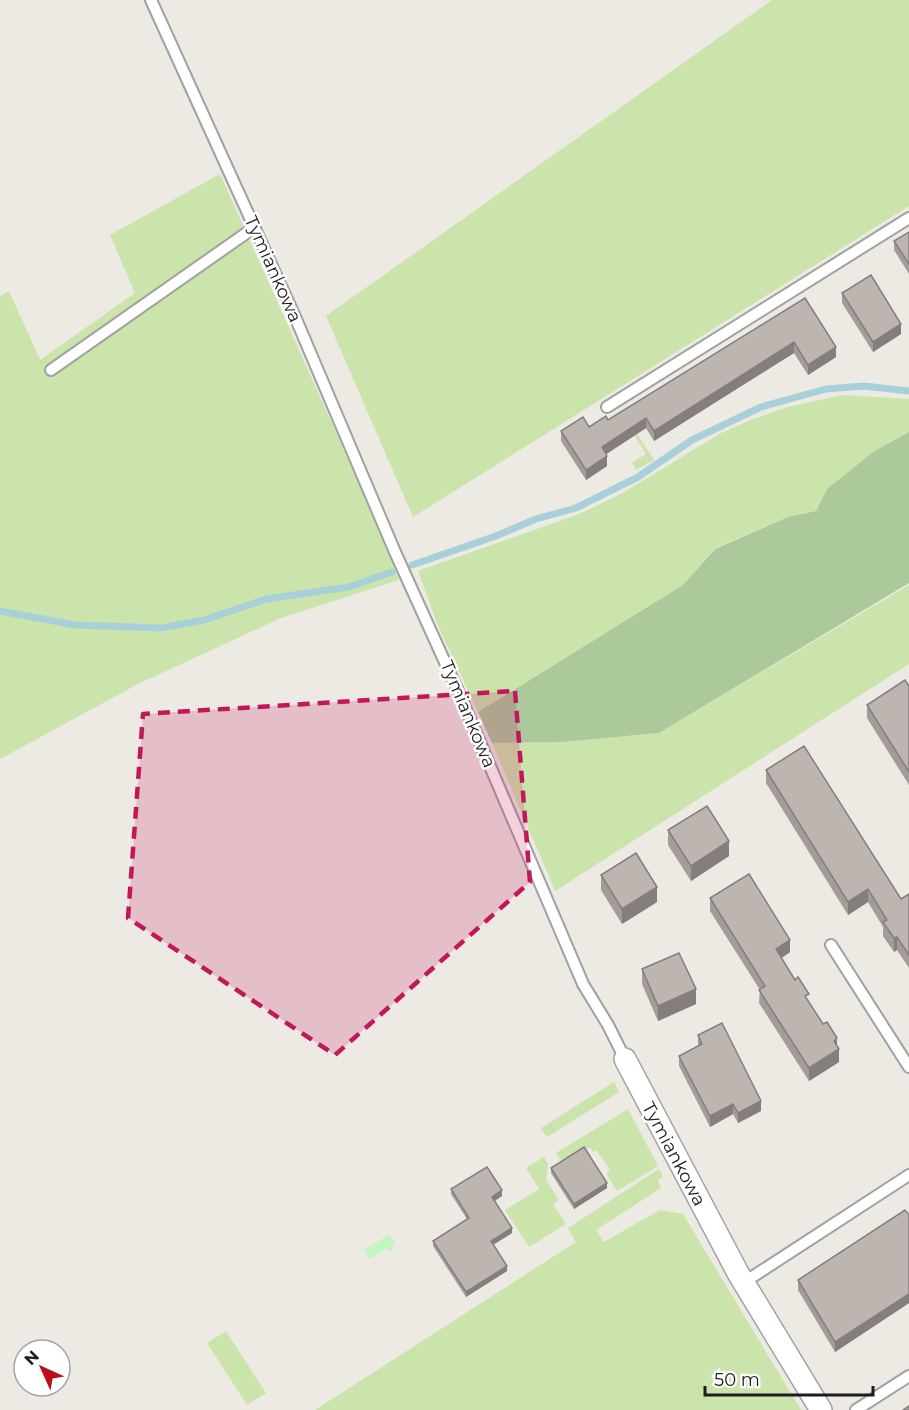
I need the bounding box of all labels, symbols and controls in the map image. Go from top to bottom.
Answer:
street label: Tymiankowa [240,212,306,326]
street label: Tymiankowa [436,657,500,771]
street label: Tymiankowa [637,1098,711,1210]
north arrow [12,1338,72,1398]
text: N [20,1346,43,1369]
scale bar [705,1359,873,1397]
text: 50 m [714,1369,760,1391]

